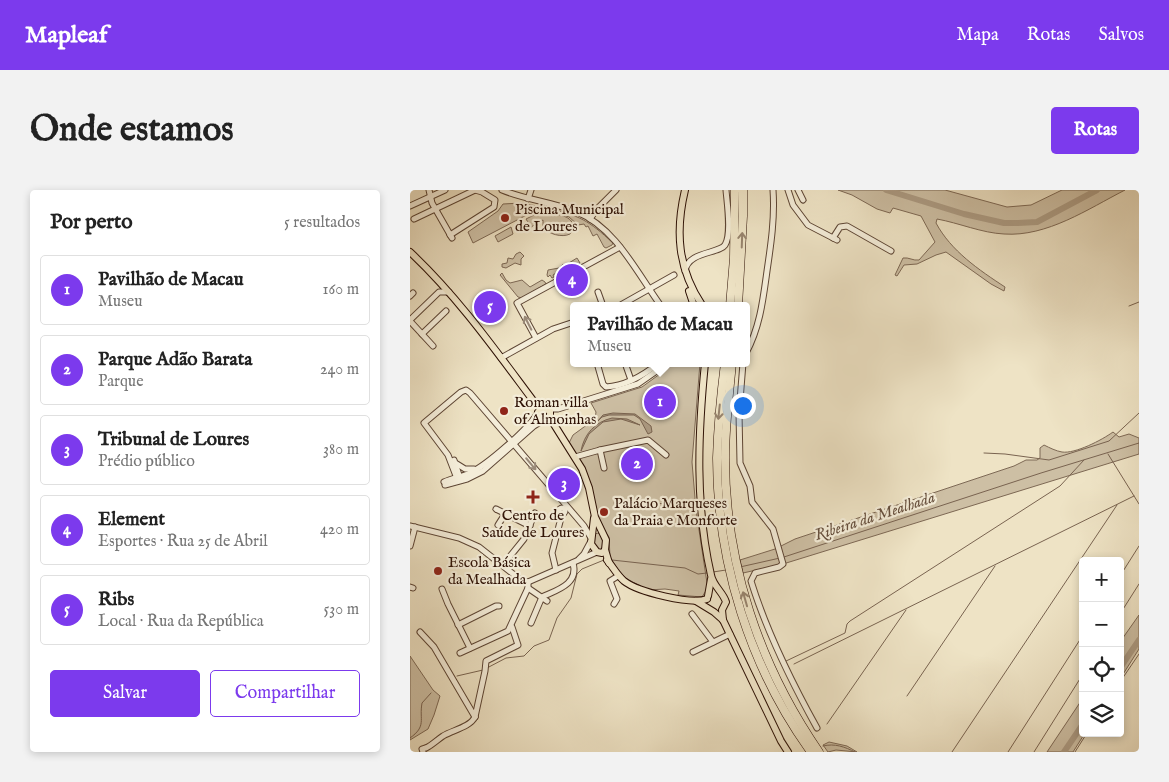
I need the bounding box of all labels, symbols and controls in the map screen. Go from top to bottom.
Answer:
text: Mapleaf [25,20,107,51]
text: Mapa [957,24,999,47]
text: Rotas [1027,24,1070,47]
text: Salvos [1098,24,1144,47]
button: Rotas [1051,107,1139,154]
text: Onde estamos [30,108,234,153]
place label: Piscina Municipal de Loures [515,200,625,236]
text: Por perto [50,209,132,236]
marker: Piscina Municipal de Loures [499,212,511,224]
text: 5 resultados [284,213,360,233]
one-way arrow [738,232,747,248]
pin: 4 [556,261,588,299]
text: Pavilhão de Macau [98,268,244,292]
text: 1 [64,280,70,300]
text: 160 m [323,280,359,300]
pin: 5 [474,288,506,326]
text: Museu [98,292,142,312]
popup [570,302,750,367]
text: Pavilhão de Macau [587,313,733,337]
one-way arrow [523,316,533,331]
text: Museu [587,337,632,357]
text: Parque Adão Barata [98,348,252,372]
text: 2 [63,360,71,380]
text: 240 m [320,360,359,380]
text: Parque [98,372,144,392]
pin: 1 [644,383,676,421]
place label: Roman villa of Almoinhas [514,393,596,429]
your location [730,393,756,419]
one-way arrow [715,403,724,419]
marker: Roman villa of Almoinhas [498,405,510,417]
text: Tribunal de Loures [98,428,249,452]
text: 3 [64,440,70,460]
text: 380 m [323,440,359,460]
pin: 2 [621,445,653,483]
text: Prédio público [98,452,195,472]
one-way arrow [525,457,536,470]
pin: 3 [548,465,580,503]
water label: Ribeira da Mealhada [812,488,938,546]
marker: Centro de Saúde de Loures [526,490,540,504]
place label: Palácio Marqueses da Praia e Monforte [614,494,737,530]
place label: Centro de Saúde de Loures [482,506,584,542]
marker: Palácio Marqueses da Praia e Monforte [598,506,610,518]
text: Element [98,508,165,532]
text: 4 [63,520,71,540]
text: 420 m [320,520,359,540]
text: Esportes · Rua 25 de Abril [98,532,268,552]
place label: Escola Básica da Mealhada [448,553,531,589]
map controls [1079,557,1124,737]
button: + [1079,557,1124,602]
marker: Escola Básica da Mealhada [432,565,444,577]
text: Ribs [98,588,134,612]
one-way arrow [740,591,750,607]
text: 5 [64,600,70,620]
text: 530 m [324,600,359,620]
button: − [1079,602,1124,647]
text: Local · Rua da República [98,612,264,632]
button: locate [1079,647,1124,692]
button: Salvar [50,670,200,717]
button: Compartilhar [210,670,360,717]
button: layers [1079,692,1124,737]

